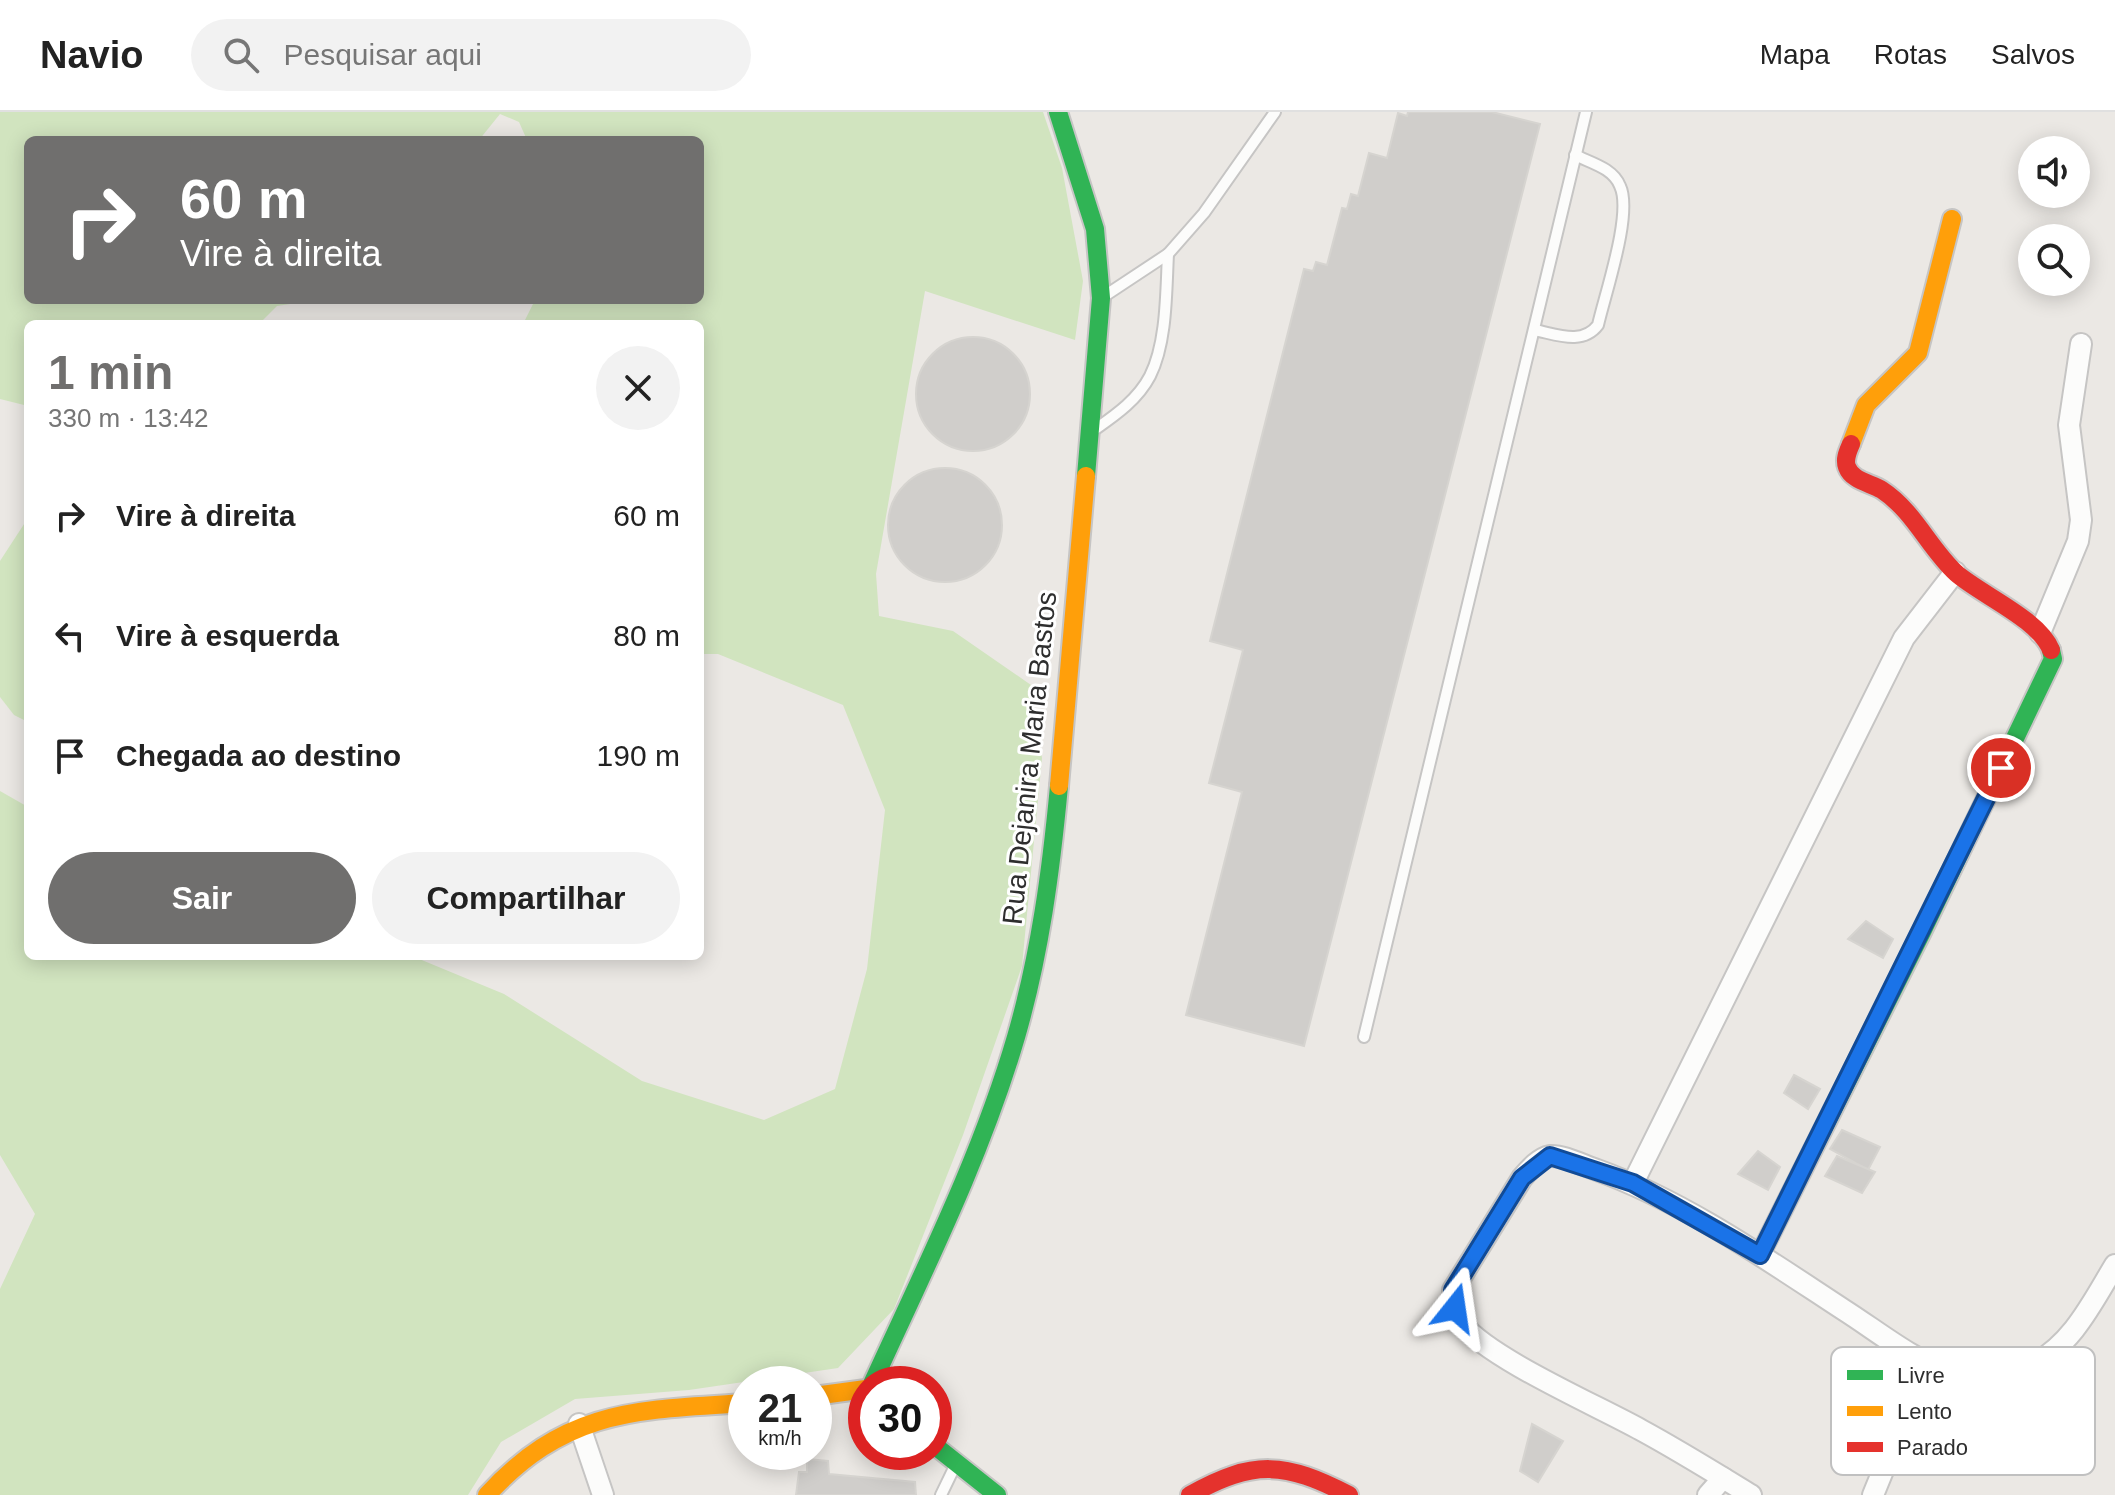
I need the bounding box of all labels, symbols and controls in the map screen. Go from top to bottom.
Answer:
search box [191,19,751,91]
icon: search [219,33,263,77]
text: Navio [40,34,143,76]
text: Pesquisar aqui [283,38,482,71]
text: Mapa [1760,39,1830,70]
text: Rotas [1874,39,1947,70]
text: Salvos [1991,39,2075,70]
map controls [2018,136,2090,296]
button: sound [2018,136,2090,208]
text: 60 m [180,167,308,230]
icon: right [48,168,152,272]
button: search [2018,224,2090,296]
text: Vire à direita [180,233,381,274]
text: 1 min [48,346,173,399]
button: close [596,346,680,430]
text: 330 m · 13:42 [48,403,208,433]
icon: right [48,494,92,538]
text: Vire à direita [116,499,296,532]
text: 60 m [613,499,680,532]
street label: Rua Dejanira Maria Bastos [997,590,1062,926]
icon: left [48,614,92,658]
text: Vire à esquerda [116,619,339,652]
text: 80 m [613,619,680,652]
icon: arrive [48,734,92,778]
pin [1967,734,2035,802]
text: Chegada ao destino [116,739,401,772]
text: 190 m [597,739,680,772]
icon: arrive [1979,746,2023,790]
button: Sair [48,852,356,944]
button: Compartilhar [372,852,680,944]
position arrow [1413,1266,1497,1350]
legend [1831,1347,2095,1475]
text: Livre [1897,1363,1945,1388]
speed limit sign: 30 [848,1366,952,1470]
text: 21 [758,1386,802,1430]
text: Lento [1897,1399,1952,1424]
text: km/h [758,1427,802,1449]
text: Parado [1897,1435,1968,1460]

